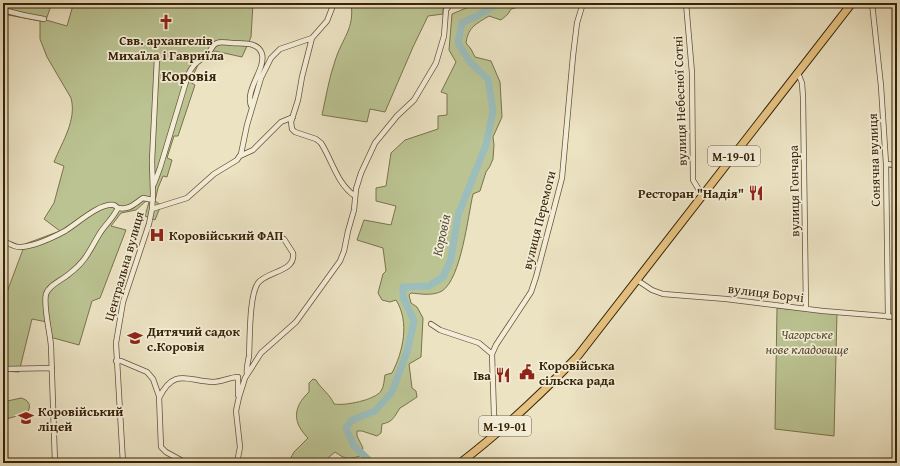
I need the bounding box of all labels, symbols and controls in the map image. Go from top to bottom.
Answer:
church icon: Свв. архангелів Михаїла і Гавриїла [157,13,175,31]
place label: Свв. архангелів Михаїла і Гавриїла [108,31,224,65]
street label: вулиця Небесної Сотні [668,35,692,166]
district label: Коровія [161,65,217,86]
street label: Сонячна вулиця [863,113,885,207]
street label: вулиця Гончара [784,144,804,237]
road number: М-19-01 [708,146,760,166]
street label: вулиця Перемоги [518,168,561,272]
place label: Ресторан "Надія" [638,184,744,203]
restaurant icon: Ресторан "Надія" [747,184,765,202]
street label: Центральна вулиця [99,209,149,323]
water label: Коровія [427,212,455,258]
hospital icon: Коровійський ФАП [148,226,166,244]
place label: Коровійський ФАП [169,226,283,245]
street label: вулиця Борчі [727,279,805,307]
place label: Дитячий садок с.Коровія [146,322,241,356]
park label: Чагорське нове кладовище [766,325,848,359]
school or university icon: Дитячий садок с.Коровія [126,329,144,347]
place label: Коровійська сільска рада [539,356,615,390]
public building icon: Коровійська сільска рада [518,363,536,381]
place label: Іва [473,366,491,385]
restaurant icon: Іва [494,366,512,384]
place label: Коровійський ліцей [38,402,123,436]
school or university icon: Коровійський ліцей [17,409,35,427]
road number: М-19-01 [479,416,531,436]

